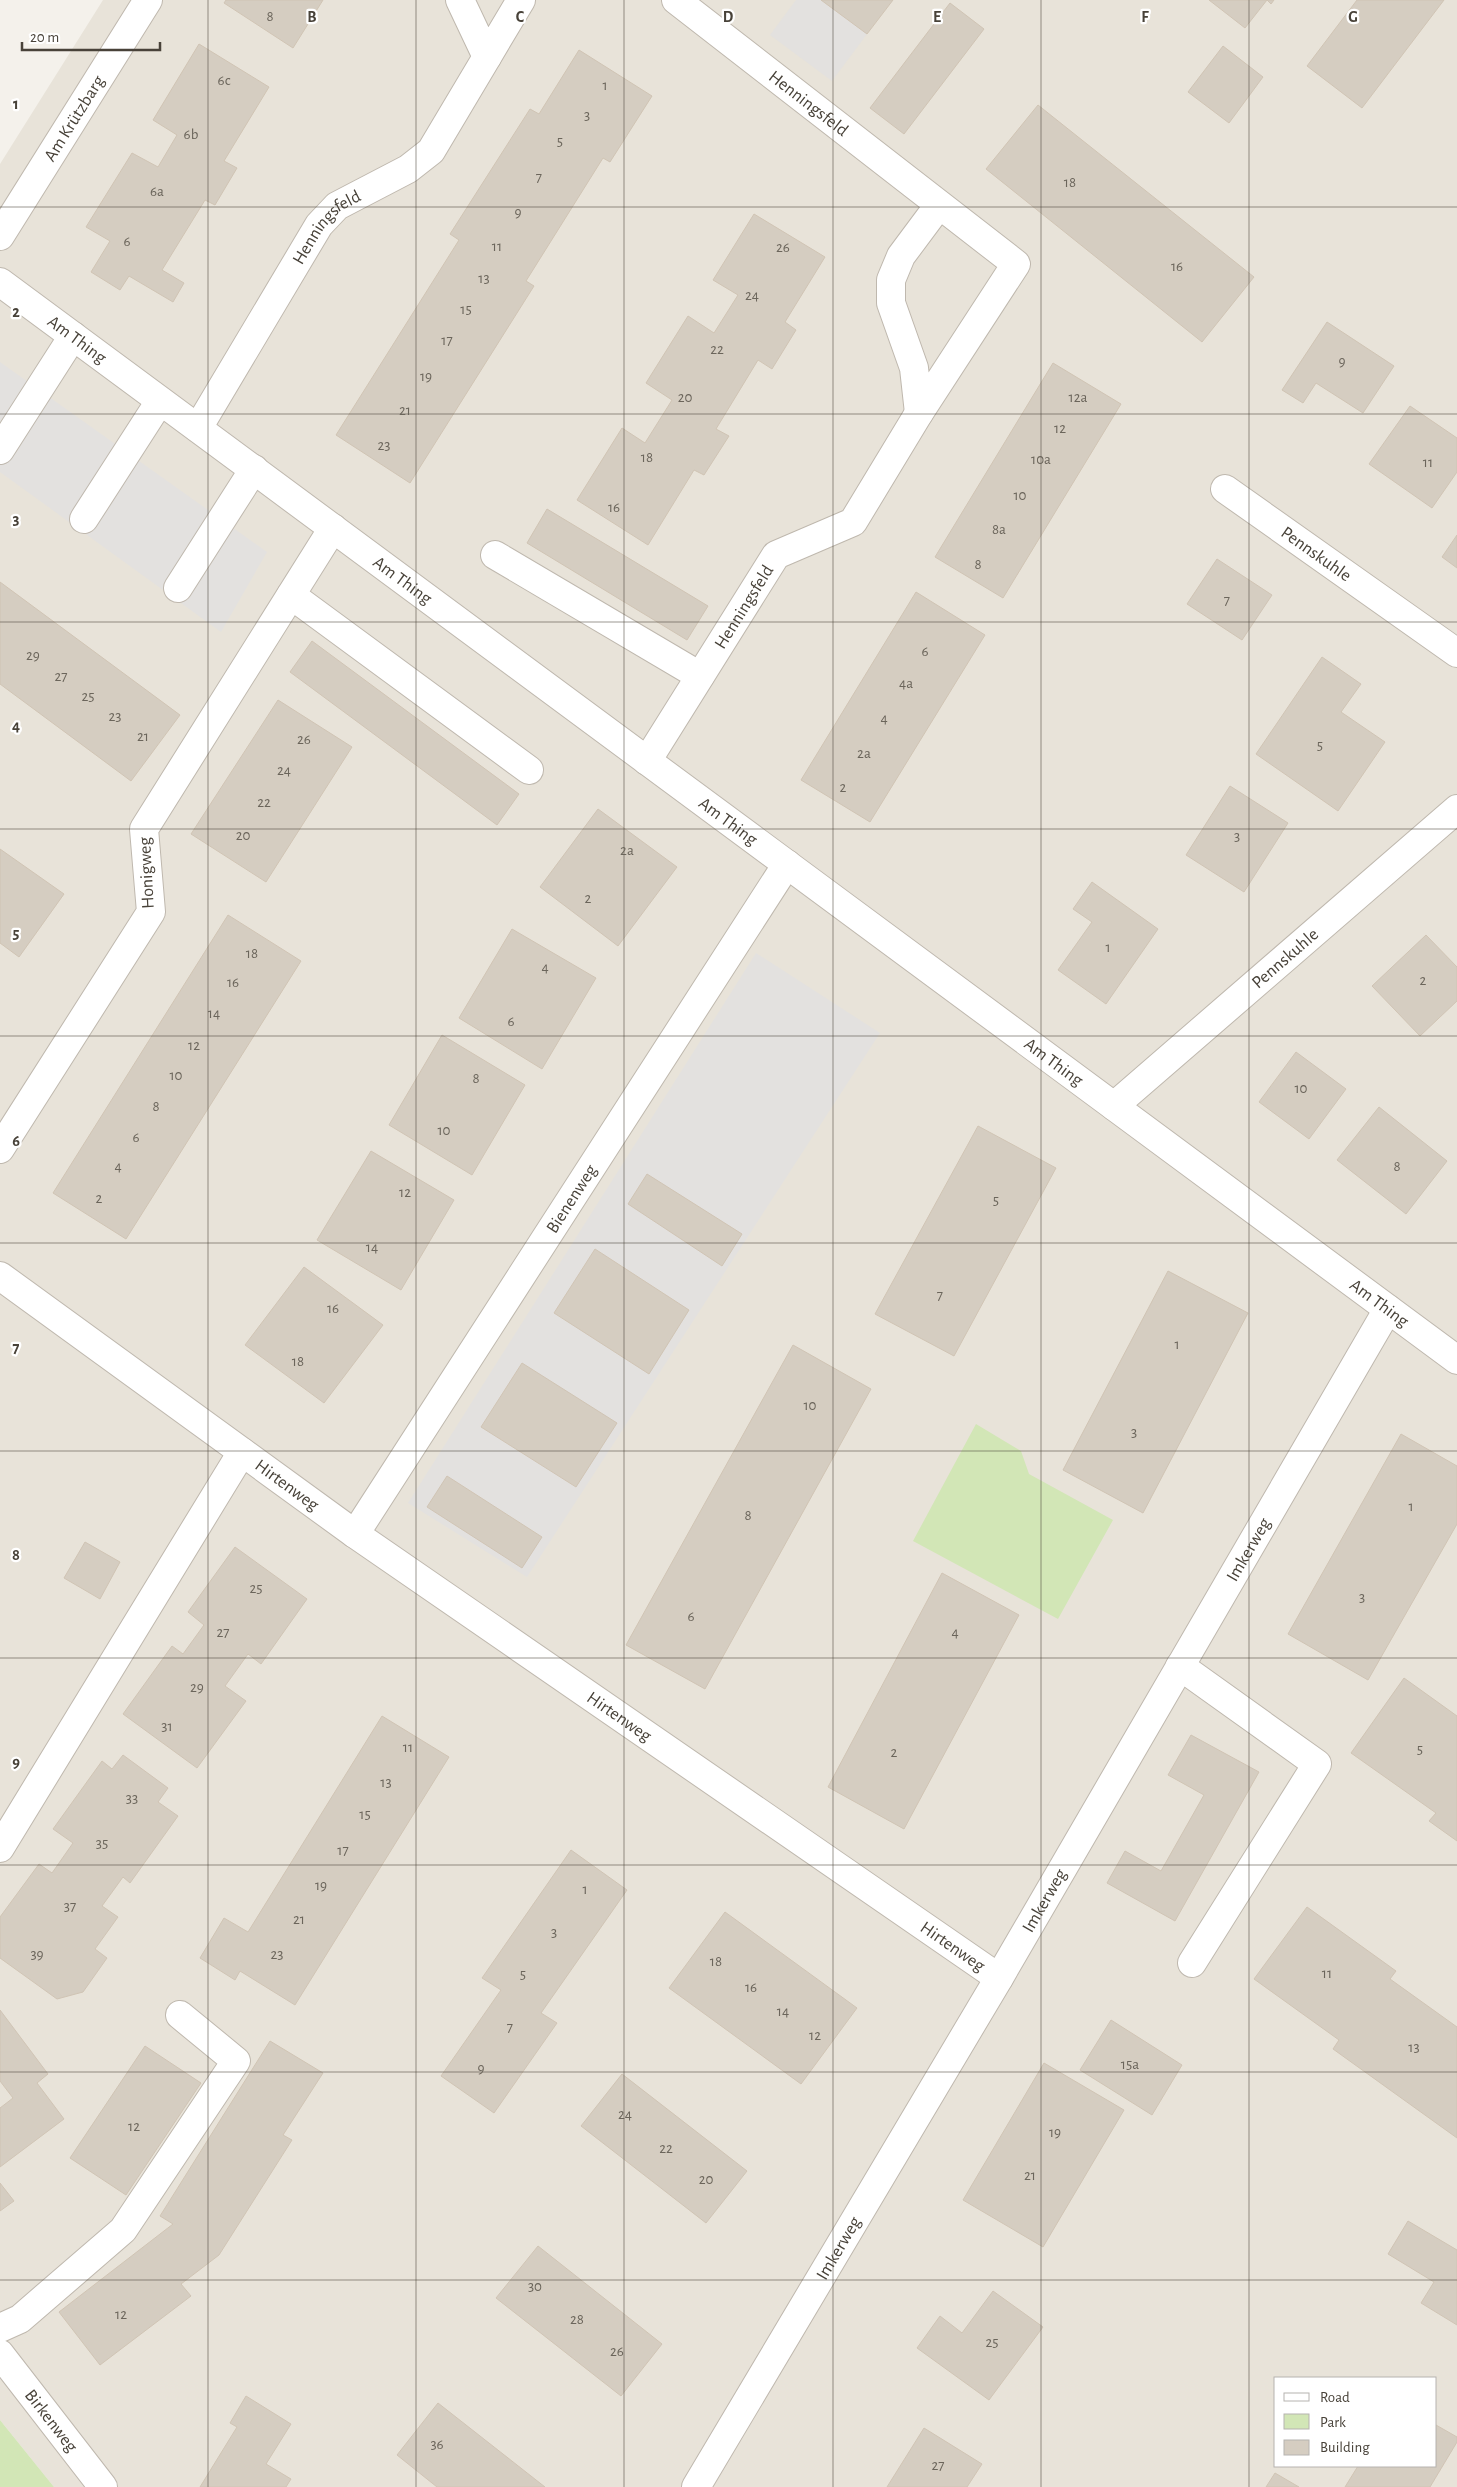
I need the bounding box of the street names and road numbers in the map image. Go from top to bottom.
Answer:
street label: Henningsfeld [765,68,851,140]
street label: Am Krützbarg [41,73,108,165]
street label: Henningsfeld [290,187,364,268]
street label: Am Thing [44,312,109,368]
street label: Pennskuhle [1277,524,1354,585]
street label: Am Thing [369,553,435,608]
street label: Henningsfeld [712,562,777,652]
street label: Am Thing [695,794,761,849]
street label: Honigweg [136,836,158,909]
street label: Pennskuhle [1249,925,1322,992]
street label: Am Thing [1021,1035,1086,1090]
street label: Bienenweg [543,1161,601,1237]
street label: Am Thing [1346,1276,1412,1331]
street label: Hirtenweg [251,1456,322,1515]
street label: Imkerweg [1224,1515,1275,1585]
street label: Hirtenweg [583,1689,655,1746]
street label: Imkerweg [1020,1866,1070,1936]
street label: Hirtenweg [917,1919,988,1976]
street label: Imkerweg [813,2214,865,2283]
street label: Birkenweg [21,2386,81,2456]

